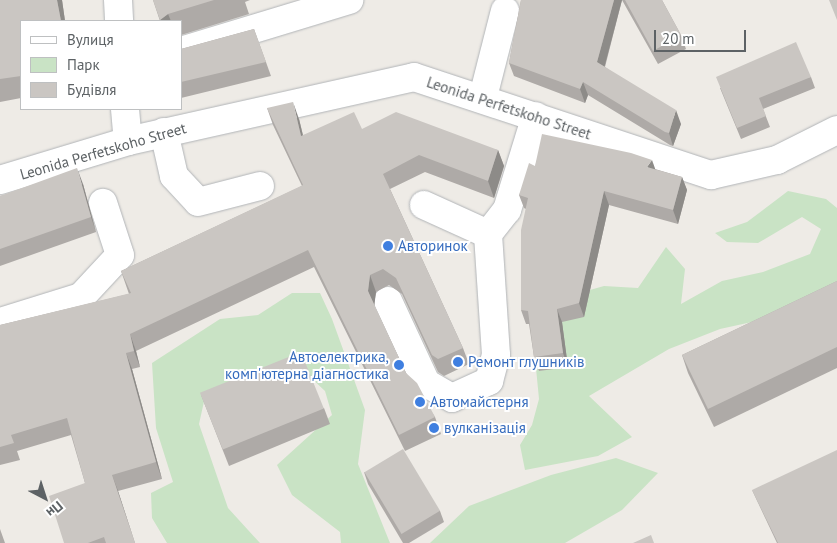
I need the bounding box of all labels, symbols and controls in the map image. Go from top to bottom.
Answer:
legend [20,20,182,110]
scale bar [657,20,750,52]
text: 20 m [662,29,695,48]
text: Вулиця [67,30,114,49]
text: Парк [67,55,100,74]
street label: Leonida Perfetskoho Street [424,73,594,143]
text: Будівля [67,80,116,99]
street label: Leonida Perfetskoho Street [18,119,188,183]
place label: Авторинок [398,237,468,255]
marker: Авторинок [382,240,394,252]
place label: Автоелектрика, комп'ютерна діагностика [225,347,389,382]
place label: Ремонт глушників [468,353,585,371]
marker: Ремонт глушників [452,356,464,368]
marker: Автоелектрика, комп'ютерна діагностика [393,359,405,371]
place label: Автомайстерня [430,393,529,411]
marker: Автомайстерня [414,396,426,408]
place label: вулканізація [444,419,526,437]
marker: вулканізація [428,422,440,434]
north arrow [20,473,70,523]
text: Пн [43,497,67,522]

